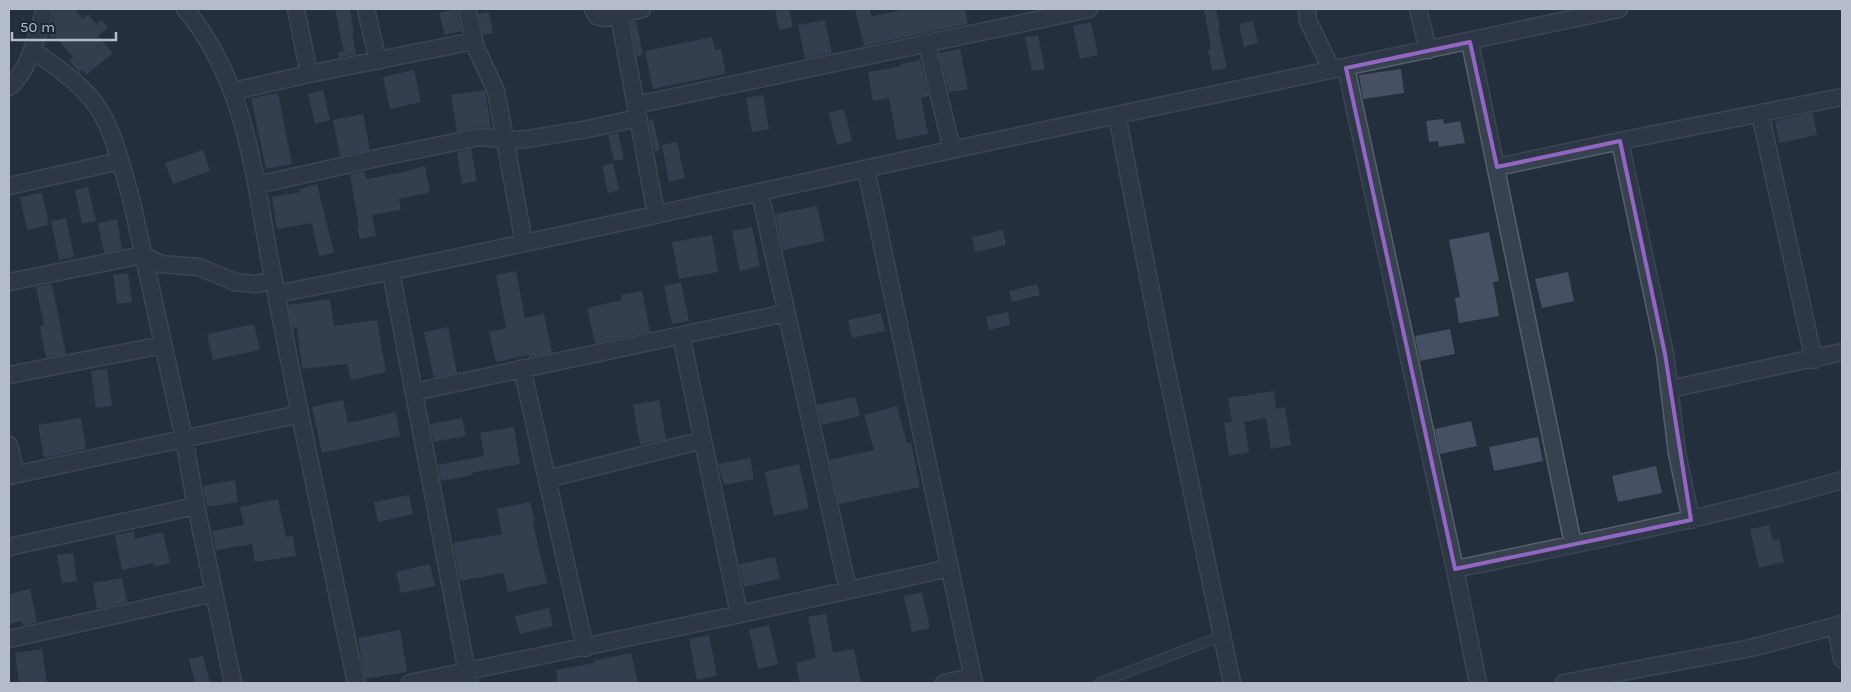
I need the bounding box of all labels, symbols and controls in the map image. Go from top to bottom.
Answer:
scale bar [12,10,116,42]
text: 50 m [20,18,55,36]

